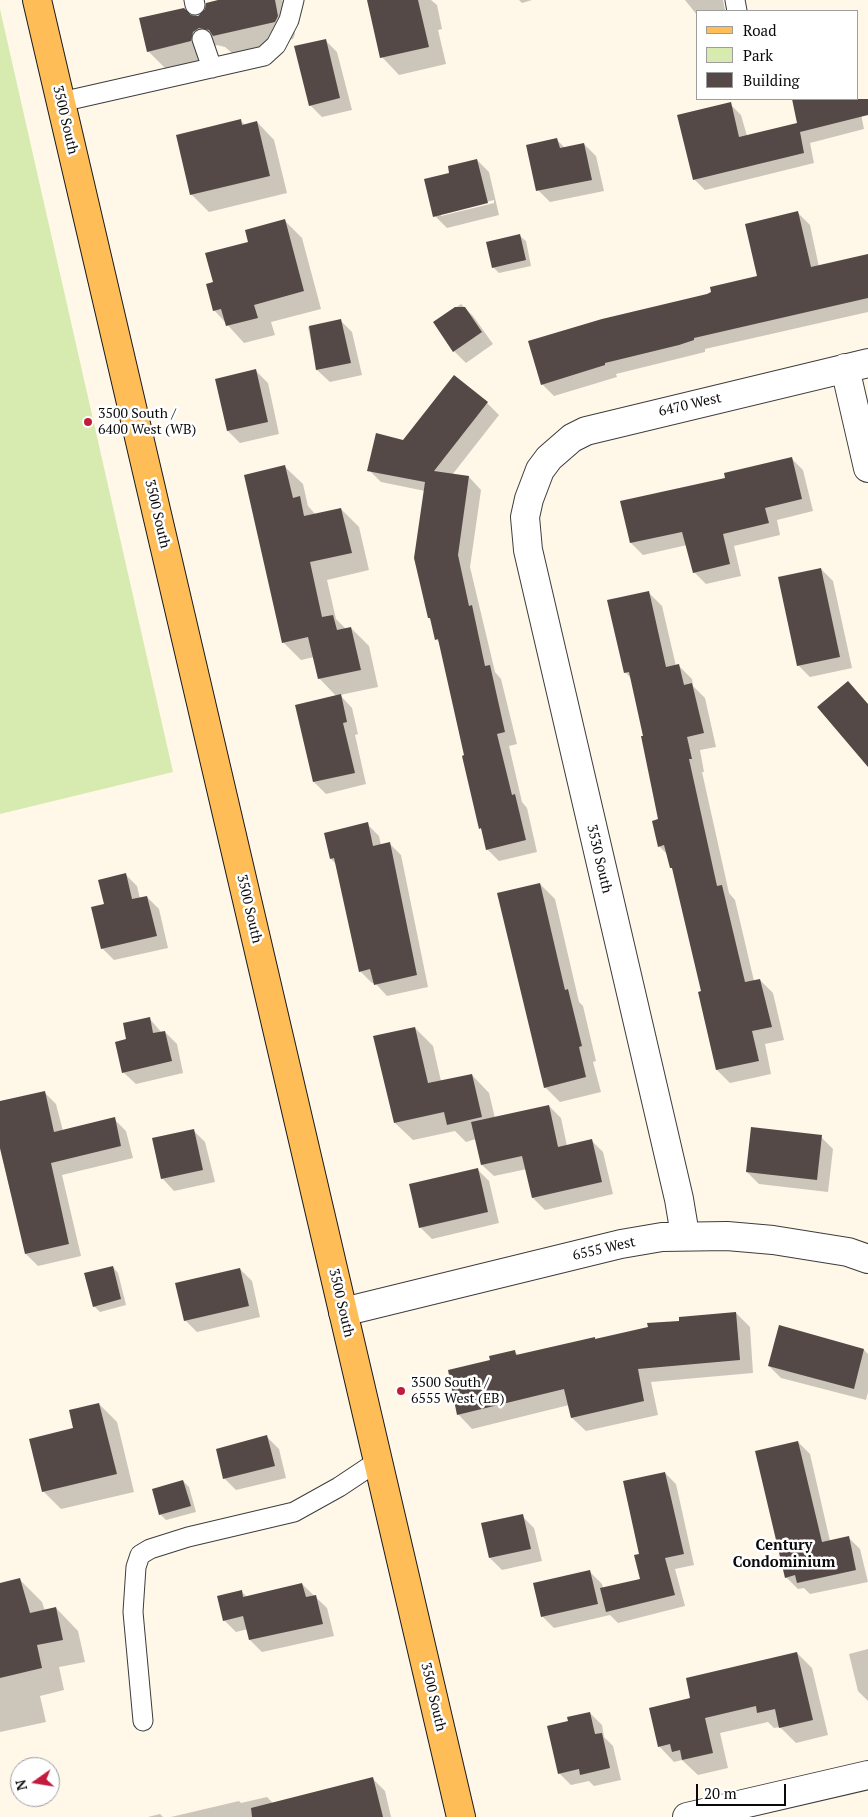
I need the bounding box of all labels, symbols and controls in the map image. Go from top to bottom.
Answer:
legend [696,10,858,100]
text: Road [743,20,776,40]
text: Park [743,45,773,65]
text: Building [743,70,800,90]
street label: 3500 South [49,84,81,156]
street label: 6470 West [657,390,723,420]
place label: 3500 South / 6400 West (WB) [98,406,196,438]
marker: 3500 South / 6400 West (WB) [82,416,94,428]
street label: 3500 South [141,478,173,550]
street label: 3530 South [583,823,615,895]
street label: 3500 South [233,873,265,945]
street label: 6555 West [571,1234,637,1264]
street label: 3500 South [325,1267,357,1339]
place label: 3500 South / 6555 West (EB) [411,1375,504,1408]
marker: 3500 South / 6555 West (EB) [395,1385,407,1397]
district label: Century Condominium [733,1537,835,1572]
street label: 3500 South [417,1661,449,1733]
north arrow [10,1757,60,1807]
scale bar [698,1774,788,1806]
text: N [10,1778,31,1793]
text: 20 m [704,1783,737,1803]

